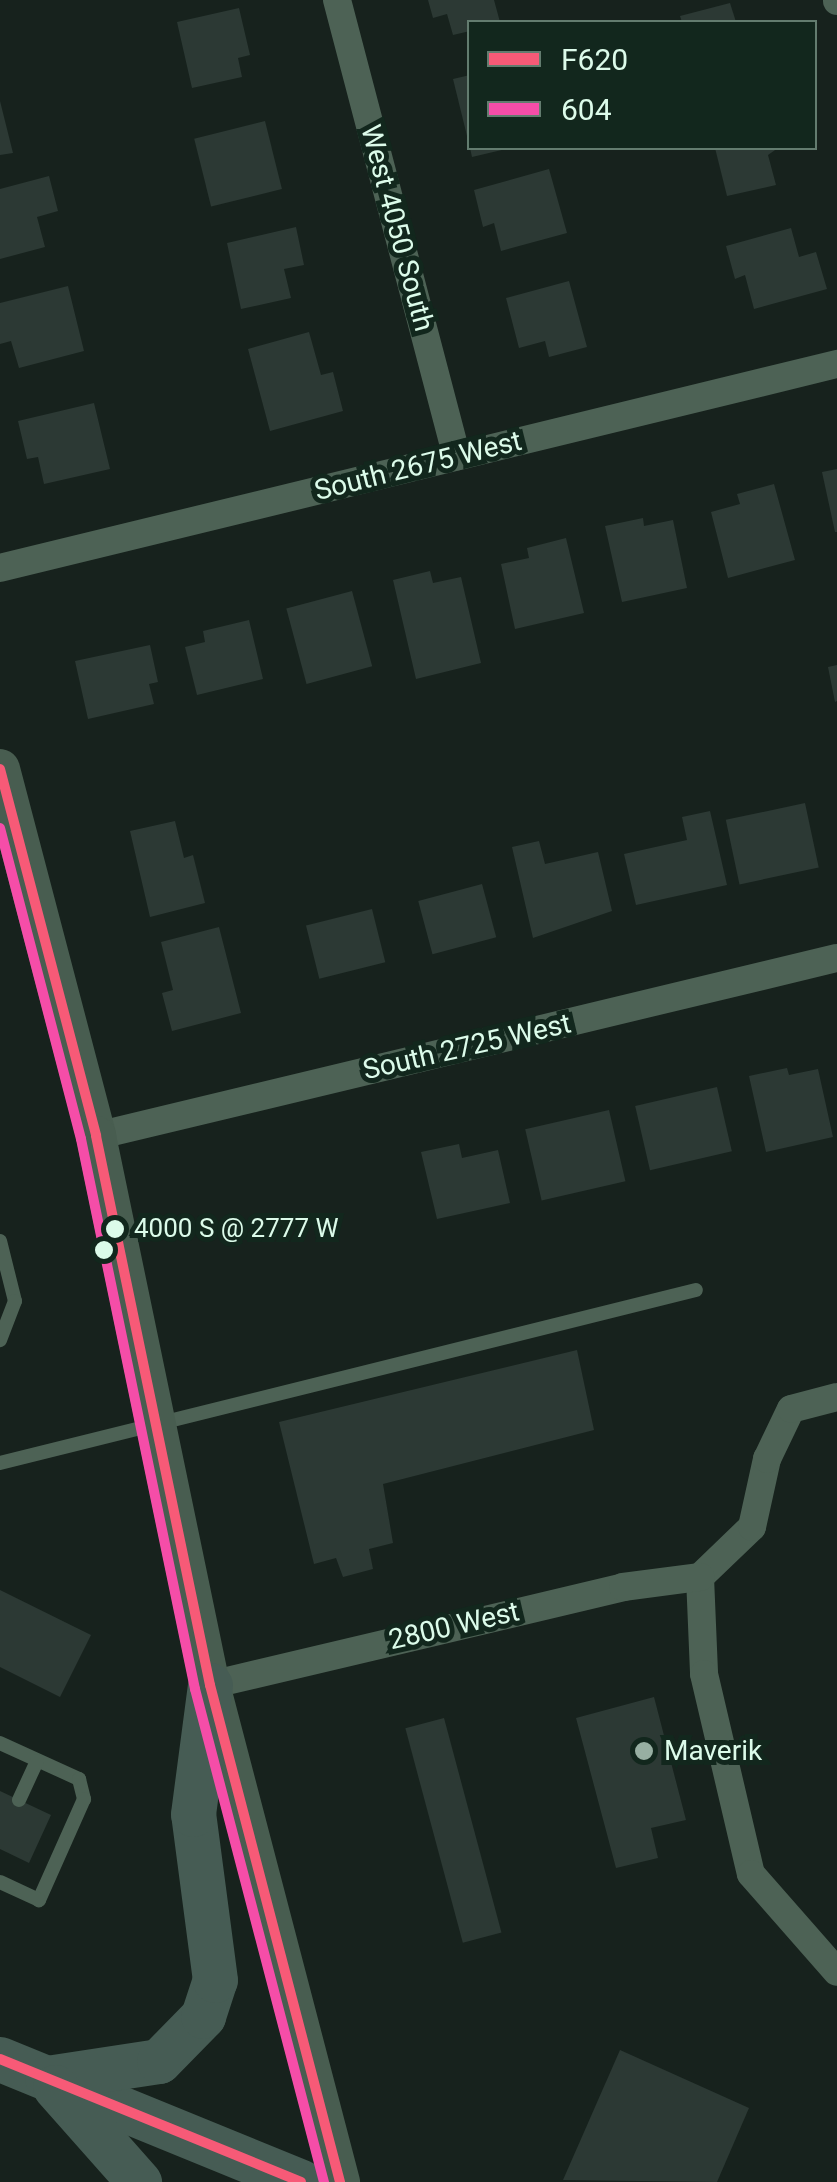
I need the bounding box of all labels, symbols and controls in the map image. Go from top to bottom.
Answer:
legend [467,20,817,150]
text: F620 [561,42,628,77]
text: 604 [561,92,612,127]
street label: West 4050 South [353,121,441,335]
street label: South 2675 West [311,424,525,508]
street label: South 2725 West [360,1007,574,1087]
place label: 4000 S @ 2777 W [134,1213,339,1245]
marker: 4000 S @ 2777 W [105,1219,125,1239]
unlabelled marker [94,1240,114,1260]
street label: 2800 West [386,1595,522,1657]
place label: Maverik [664,1734,762,1768]
marker: Maverik [633,1740,655,1762]

